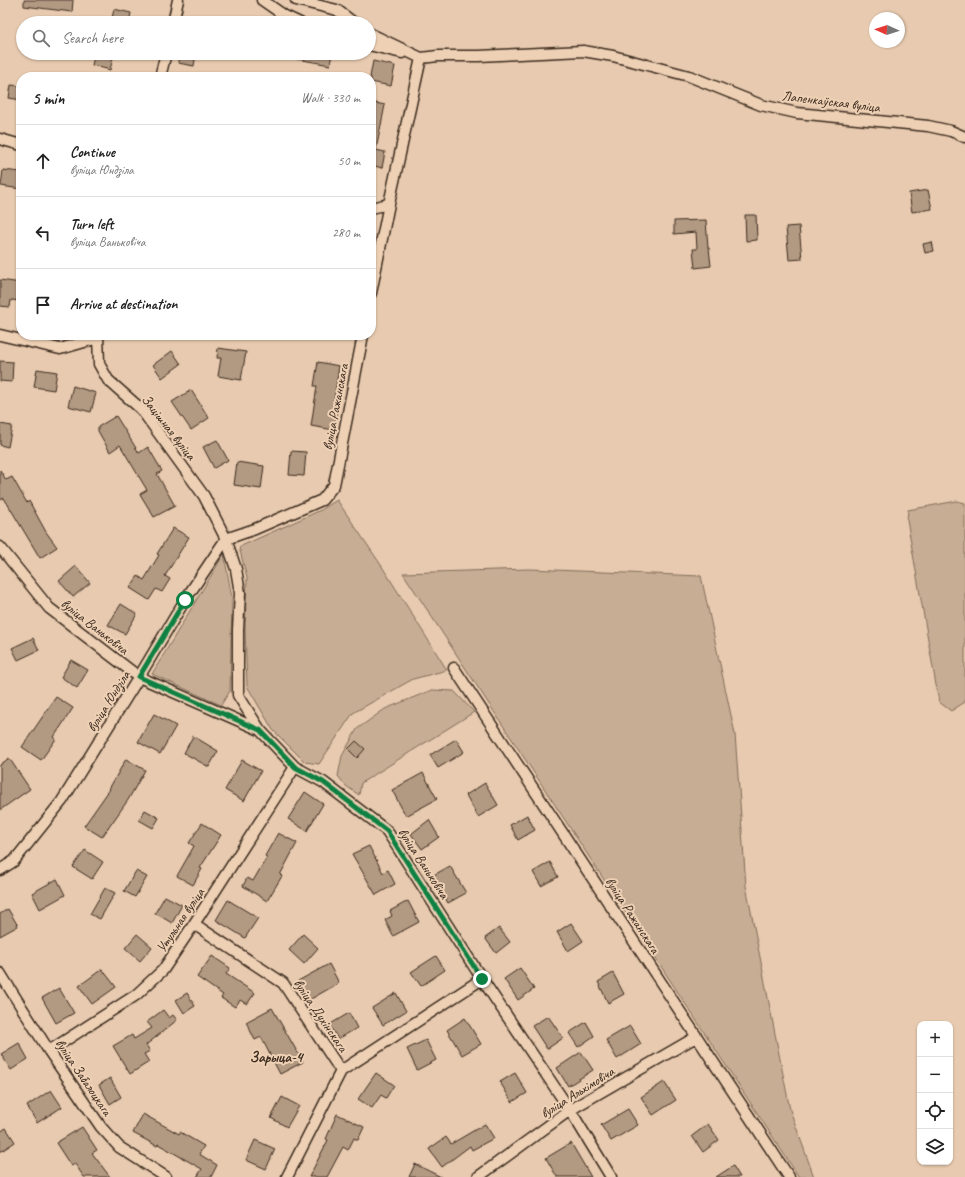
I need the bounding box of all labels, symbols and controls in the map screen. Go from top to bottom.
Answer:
north arrow [869,12,905,48]
search box [16,16,376,60]
icon: search [30,27,52,49]
text: Search here [62,29,123,48]
street label: Лапенкаўская вуліца [781,87,882,116]
text: 5 min [32,88,64,109]
text: Walk · 330 m [301,90,360,106]
text: Continue [70,143,115,162]
icon: ahead [32,150,54,172]
text: 50 m [338,153,360,169]
text: вуліца Юндзіла [70,162,134,178]
text: Turn left [70,215,113,234]
icon: left [32,222,54,244]
text: 280 m [332,225,360,241]
text: вуліца Ваньковіча [70,234,145,250]
icon: arrive [32,294,54,316]
text: Arrive at destination [70,295,177,314]
street label: вуліца Ражанскага [319,361,352,452]
street label: Зацішная вуліца [138,391,200,464]
route start [176,591,194,609]
street label: вуліца Ваньковіча [57,595,133,659]
street label: вуліца Юндзіла [83,667,134,735]
street label: вуліца Ваньковіча [394,825,453,903]
street label: вуліца Ражанскага [602,874,664,958]
street label: Утульная вуліца [153,884,209,956]
route end [473,970,491,988]
street label: вуліца Духінскага [290,975,352,1056]
map controls [917,1021,953,1165]
button: + [917,1021,953,1057]
street label: вуліца Забалоцкага [52,1036,116,1120]
district label: Зарыца-4 [249,1048,305,1067]
button: − [917,1057,953,1093]
street label: вуліца Альхімовіча [537,1063,618,1122]
button: locate [917,1093,953,1129]
button: layers [917,1129,953,1165]

